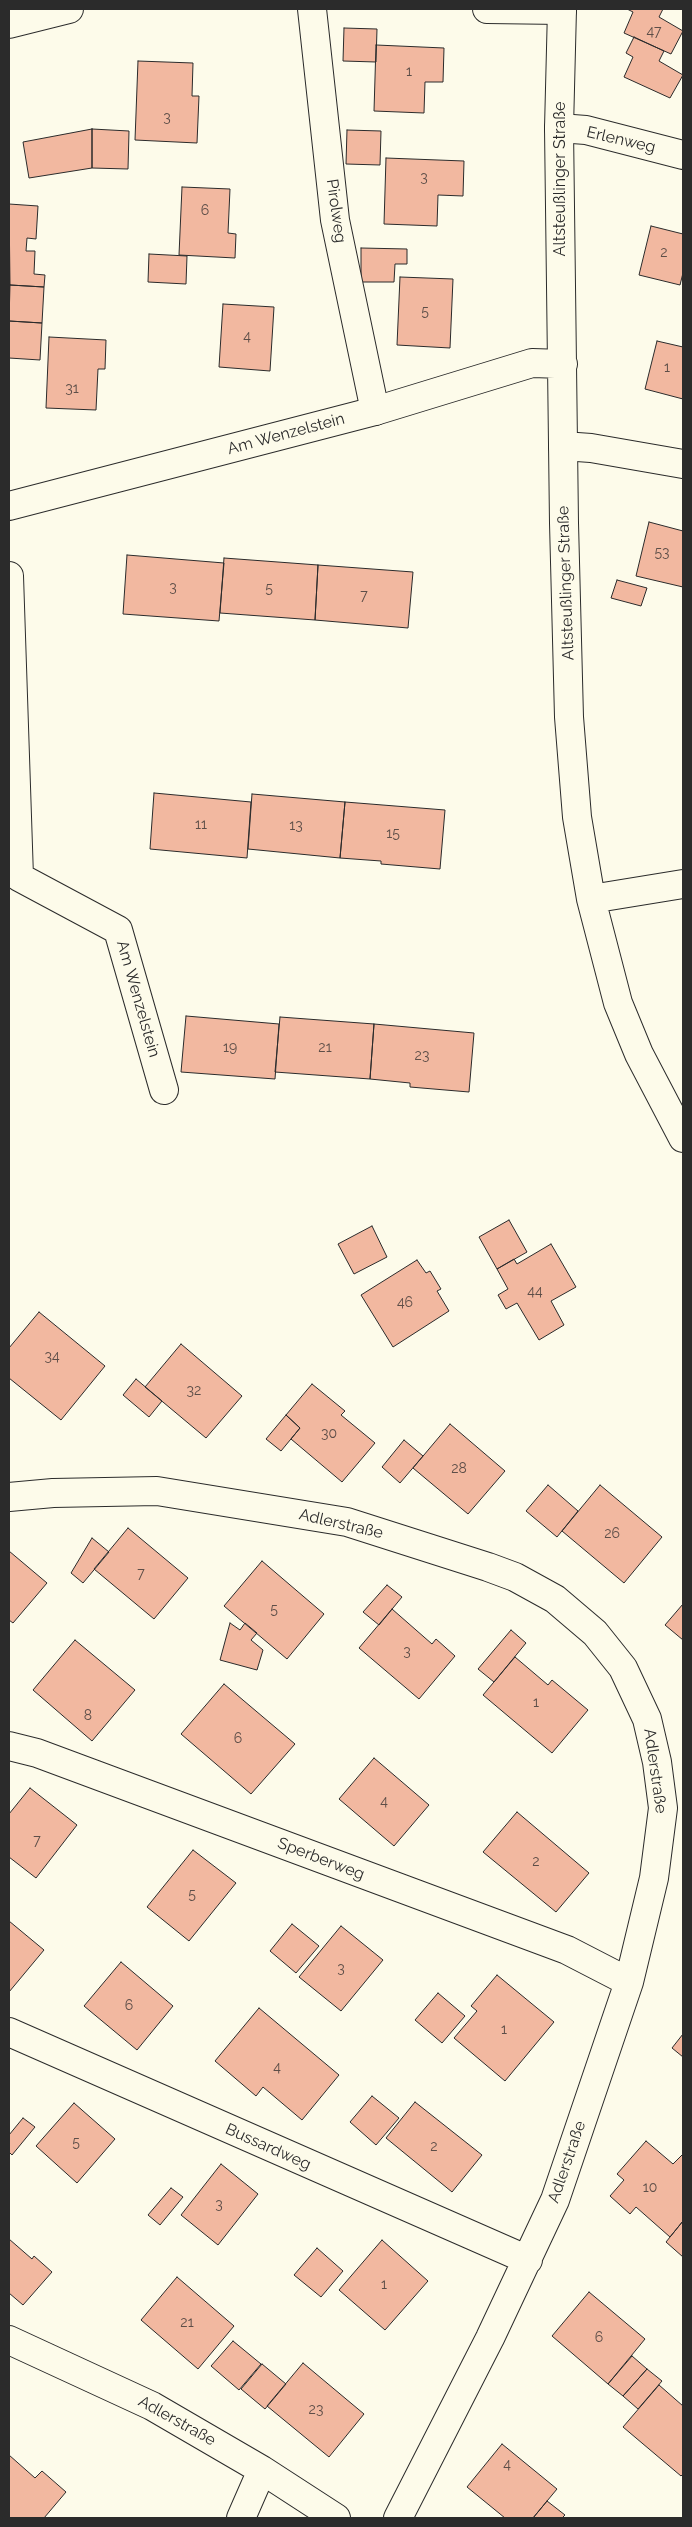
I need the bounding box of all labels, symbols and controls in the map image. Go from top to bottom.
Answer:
house number: 47 [646,24,662,40]
house number: 1 [406,64,412,80]
street label: Altsteußlinger Straße [550,102,570,256]
house number: 3 [163,110,171,126]
street label: Erlenweg [585,123,657,157]
house number: 3 [420,170,428,186]
street label: Pirolweg [322,178,350,244]
house number: 6 [201,203,209,219]
house number: 2 [660,245,668,261]
house number: 5 [421,304,429,320]
house number: 4 [243,329,251,345]
house number: 1 [664,360,670,376]
house number: 31 [65,381,79,397]
street label: Am Wenzelstein [225,409,347,459]
street label: Altsteußlinger Straße [554,505,578,661]
house number: 53 [654,545,670,561]
house number: 3 [169,580,177,596]
house number: 5 [265,581,273,597]
house number: 7 [360,588,368,604]
house number: 11 [195,817,207,833]
house number: 13 [289,818,303,834]
house number: 15 [386,826,400,842]
street label: Am Wenzelstein [112,938,164,1060]
house number: 19 [223,1040,237,1056]
house number: 21 [318,1040,332,1056]
house number: 23 [415,1048,429,1064]
house number: 44 [527,1284,543,1300]
house number: 46 [397,1295,413,1311]
house number: 34 [44,1349,60,1365]
house number: 32 [187,1383,201,1399]
house number: 30 [321,1426,337,1442]
house number: 28 [451,1461,467,1477]
street label: Adlerstraße [297,1505,385,1543]
house number: 26 [604,1526,620,1542]
house number: 7 [137,1566,145,1582]
house number: 5 [270,1602,278,1618]
house number: 3 [403,1644,411,1660]
house number: 1 [533,1695,539,1711]
house number: 8 [84,1708,92,1724]
street label: Adlerstraße [640,1727,670,1815]
house number: 6 [234,1731,242,1747]
house number: 4 [380,1794,388,1810]
house number: 7 [33,1833,41,1849]
street label: Sperberweg [275,1834,367,1884]
house number: 2 [532,1854,540,1870]
house number: 5 [188,1887,196,1903]
house number: 3 [337,1961,345,1977]
house number: 6 [125,1998,133,2014]
house number: 1 [501,2022,507,2038]
house number: 4 [273,2060,281,2076]
street label: Adlerstraße [544,2118,590,2206]
street label: Bussardweg [222,2120,314,2174]
house number: 5 [72,2135,80,2151]
house number: 2 [430,2139,438,2155]
house number: 10 [643,2180,657,2196]
house number: 3 [215,2197,223,2213]
house number: 1 [381,2277,387,2293]
house number: 21 [180,2315,194,2331]
house number: 6 [595,2330,603,2346]
street label: Adlerstraße [135,2392,219,2450]
house number: 23 [309,2402,323,2418]
house number: 4 [503,2457,511,2473]

